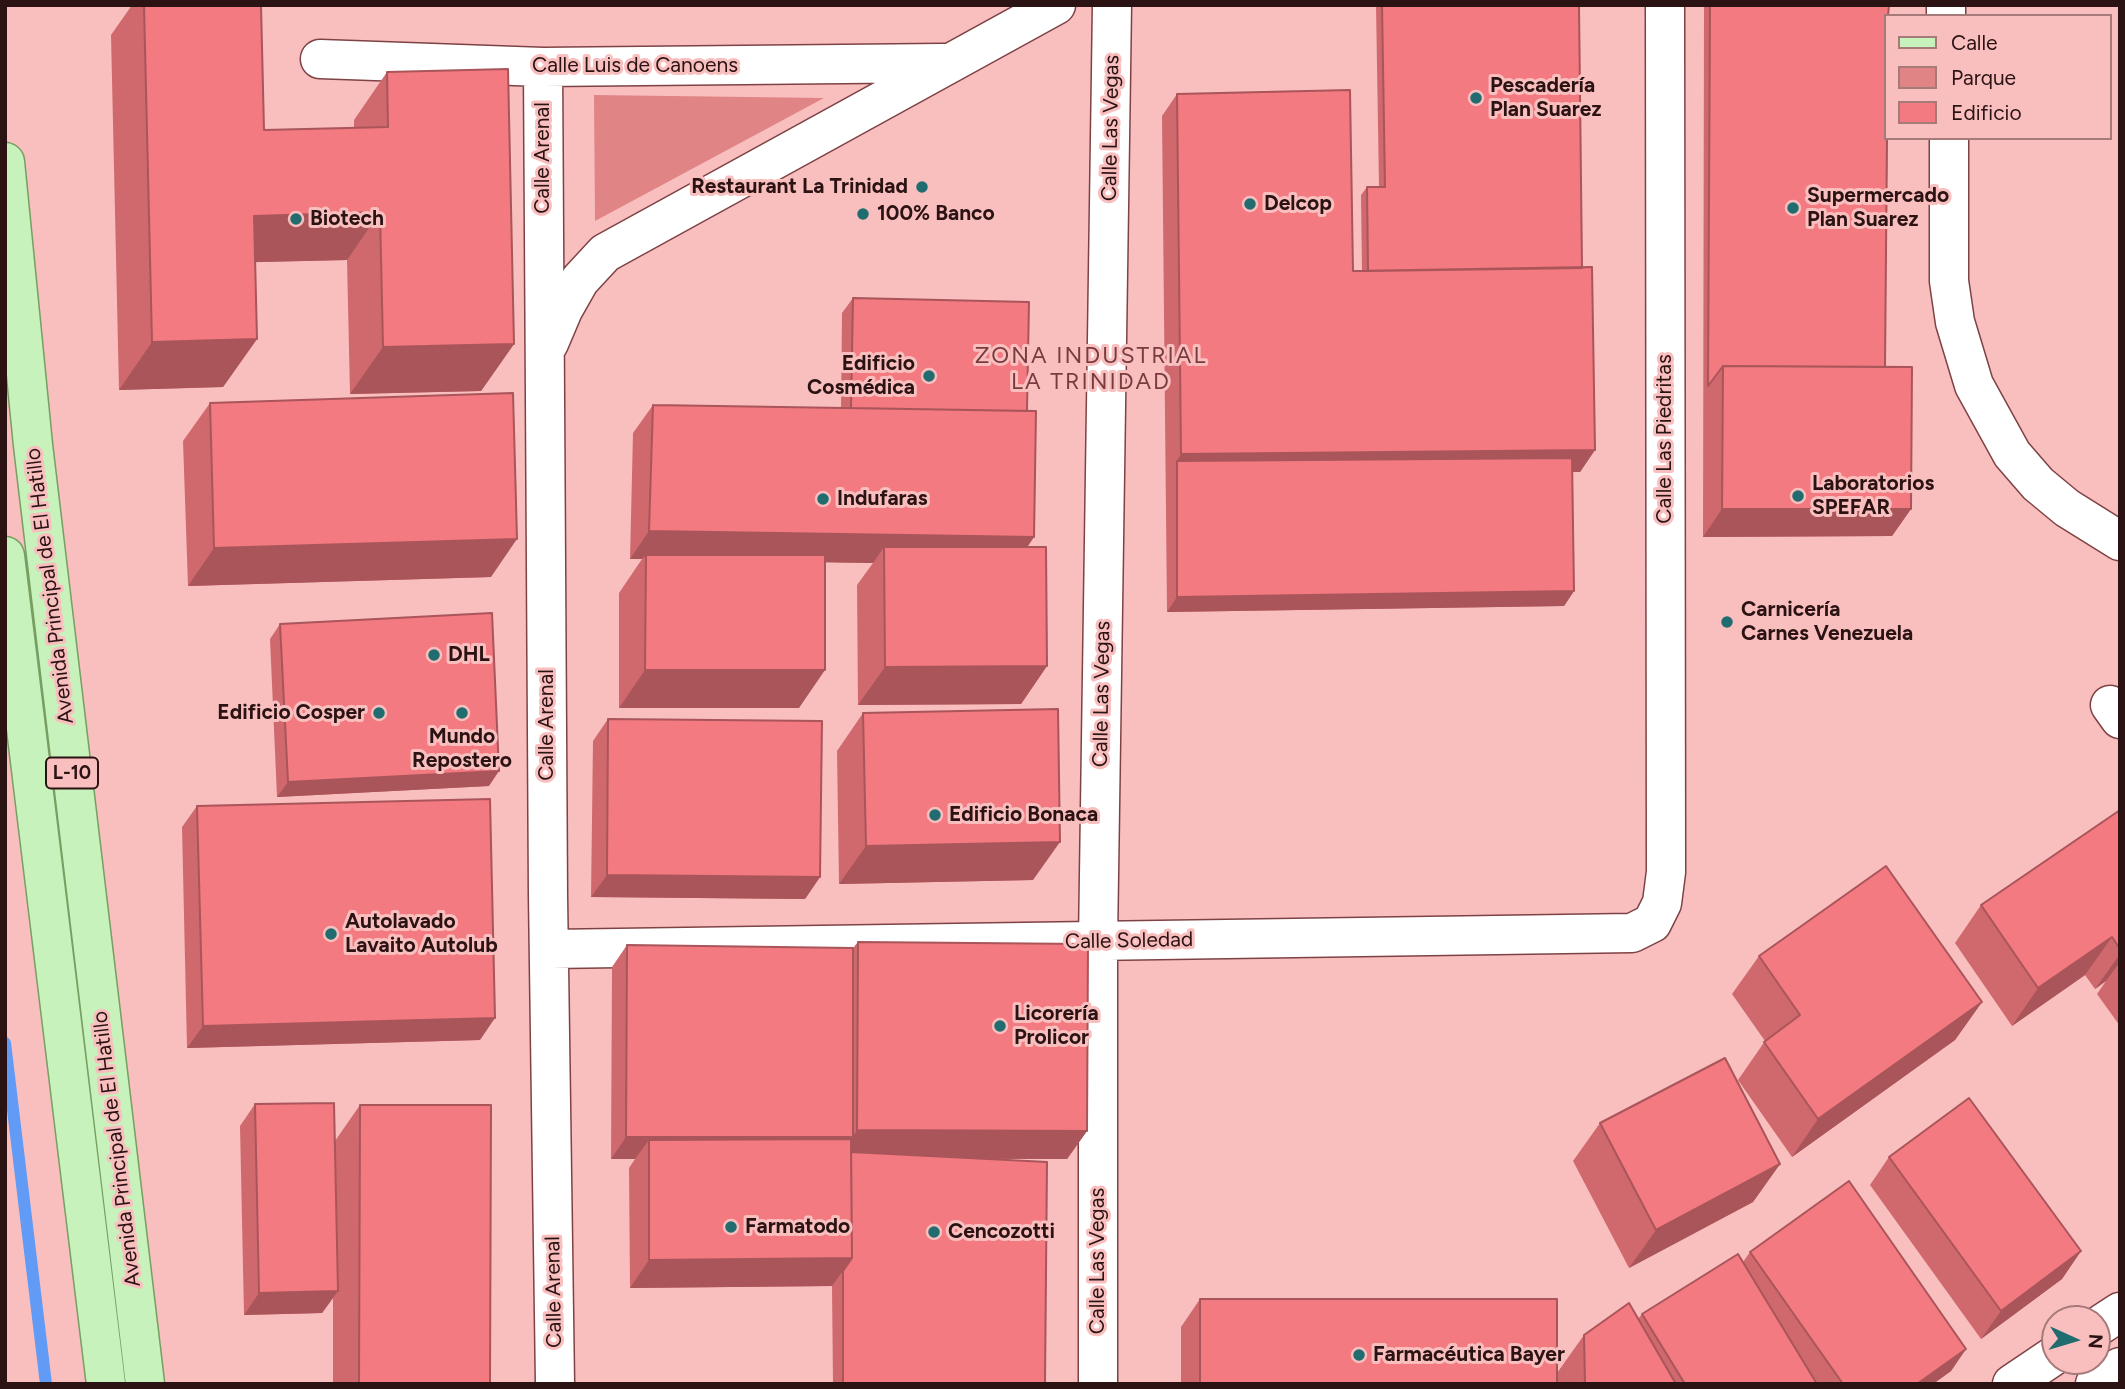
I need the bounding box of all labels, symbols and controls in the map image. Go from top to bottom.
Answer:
legend [1884,14,2111,140]
text: Calle [1951,30,1998,55]
street label: Calle Luis de Canoens [532,53,738,79]
street label: Calle Las Vegas [1097,55,1125,201]
text: Parque [1951,65,2016,90]
place label: Pescadería Plan Suarez [1490,73,1601,123]
marker: Pescadería Plan Suarez [1468,90,1484,106]
text: Edificio [1951,100,2022,125]
street label: Calle Arenal [530,102,556,214]
place label: Restaurant La Trinidad [691,174,908,200]
marker: Restaurant La Trinidad [914,179,930,195]
place label: Supermercado Plan Suarez [1807,183,1949,233]
place label: Delcop [1264,191,1332,217]
marker: Delcop [1242,196,1258,212]
marker: Supermercado Plan Suarez [1785,200,1801,216]
place label: 100% Banco [877,201,995,227]
place label: Biotech [310,206,384,232]
marker: 100% Banco [855,206,871,222]
marker: Biotech [288,211,304,227]
district label: ZONA INDUSTRIAL LA TRINIDAD [977,342,1205,396]
place label: Edificio Cosmédica [807,351,915,401]
street label: Calle Las Piedritas [1652,354,1678,524]
marker: Edificio Cosmédica [921,368,937,384]
street label: Avenida Principal de El Hatillo [21,447,79,725]
place label: Laboratorios SPEFAR [1812,471,1934,521]
place label: Indufaras [837,486,928,512]
marker: Laboratorios SPEFAR [1790,488,1806,504]
marker: Indufaras [815,491,831,507]
place label: Carnicería Carnes Venezuela [1741,597,1913,647]
marker: Carnicería Carnes Venezuela [1719,614,1735,630]
street label: Calle Las Vegas [1088,621,1116,767]
place label: DHL [448,642,490,668]
marker: DHL [426,647,442,663]
street label: Calle Arenal [534,669,560,781]
place label: Edificio Cosper [217,700,365,726]
marker: Edificio Cosper [371,705,387,721]
marker: Mundo Repostero [454,705,470,721]
place label: Mundo Repostero [412,724,512,774]
road number: L-10 [46,758,98,788]
place label: Edificio Bonaca [949,802,1098,828]
marker: Edificio Bonaca [927,807,943,823]
place label: Autolavado Lavaito Autolub [345,909,498,959]
marker: Autolavado Lavaito Autolub [323,926,339,942]
street label: Calle Soledad [1065,927,1193,955]
place label: Licorería Prolicor [1014,1001,1099,1051]
street label: Avenida Principal de El Hatillo [88,1010,146,1288]
marker: Licorería Prolicor [992,1018,1008,1034]
street label: Calle Las Vegas [1085,1188,1111,1334]
place label: Farmatodo [745,1214,850,1240]
marker: Farmatodo [723,1219,739,1235]
place label: Cencozotti [948,1219,1055,1245]
marker: Cencozotti [926,1224,942,1240]
street label: Calle Arenal [540,1236,568,1348]
north arrow [2041,1305,2111,1375]
text: N [2083,1333,2107,1349]
place label: Farmacéutica Bayer [1373,1342,1565,1368]
marker: Farmacéutica Bayer [1351,1347,1367,1363]

